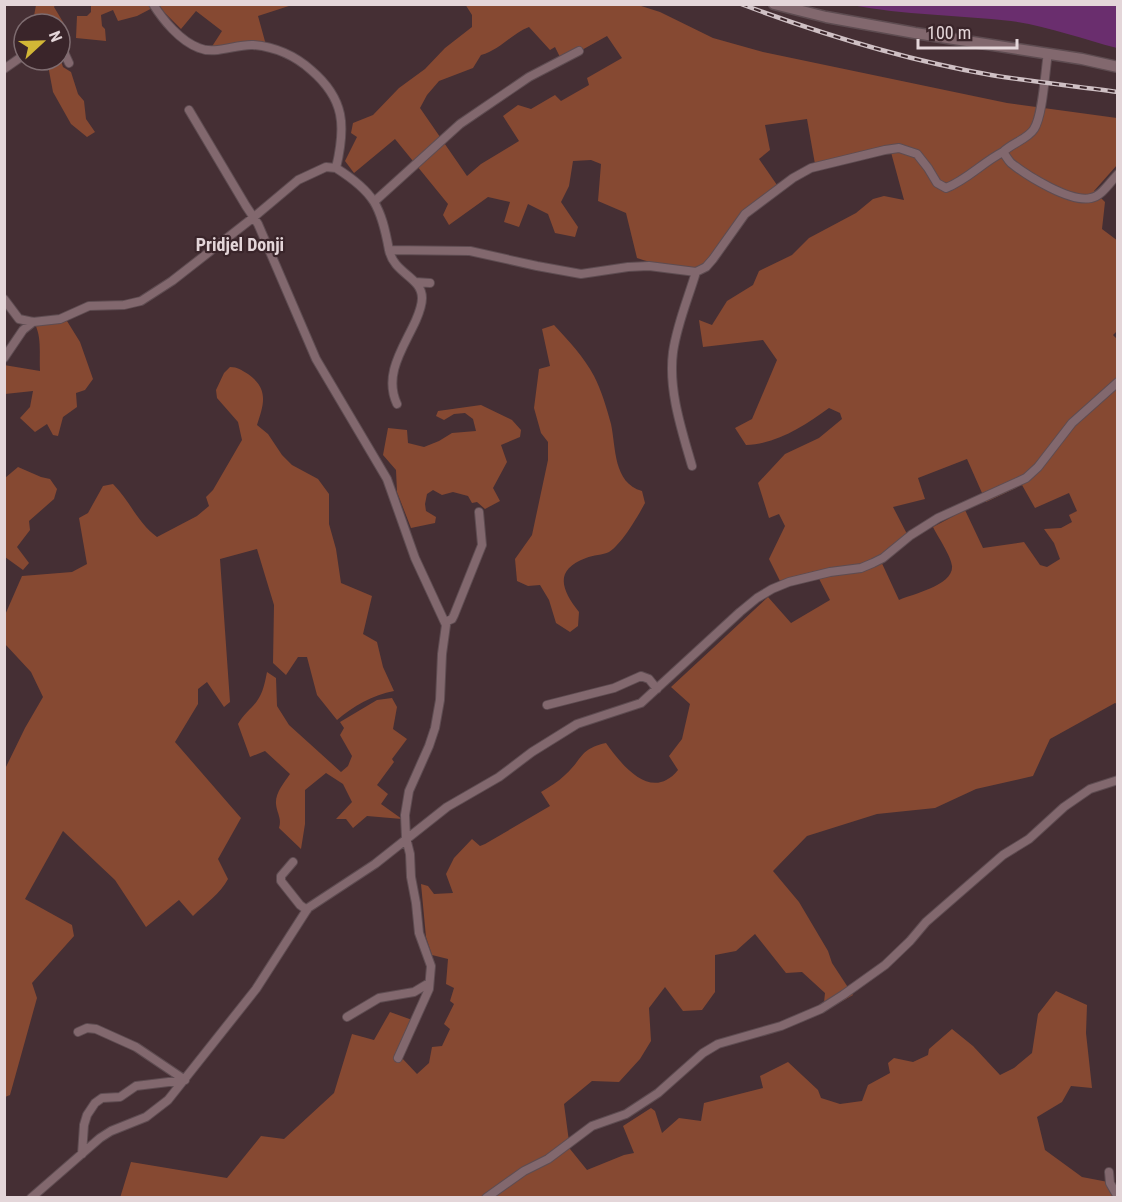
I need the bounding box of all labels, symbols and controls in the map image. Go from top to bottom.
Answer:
north arrow [12,12,72,72]
scale bar [918,12,1017,50]
text: 100 m [927,22,971,43]
text: N [45,28,66,45]
district label: Pridjel Donji [196,234,284,255]

